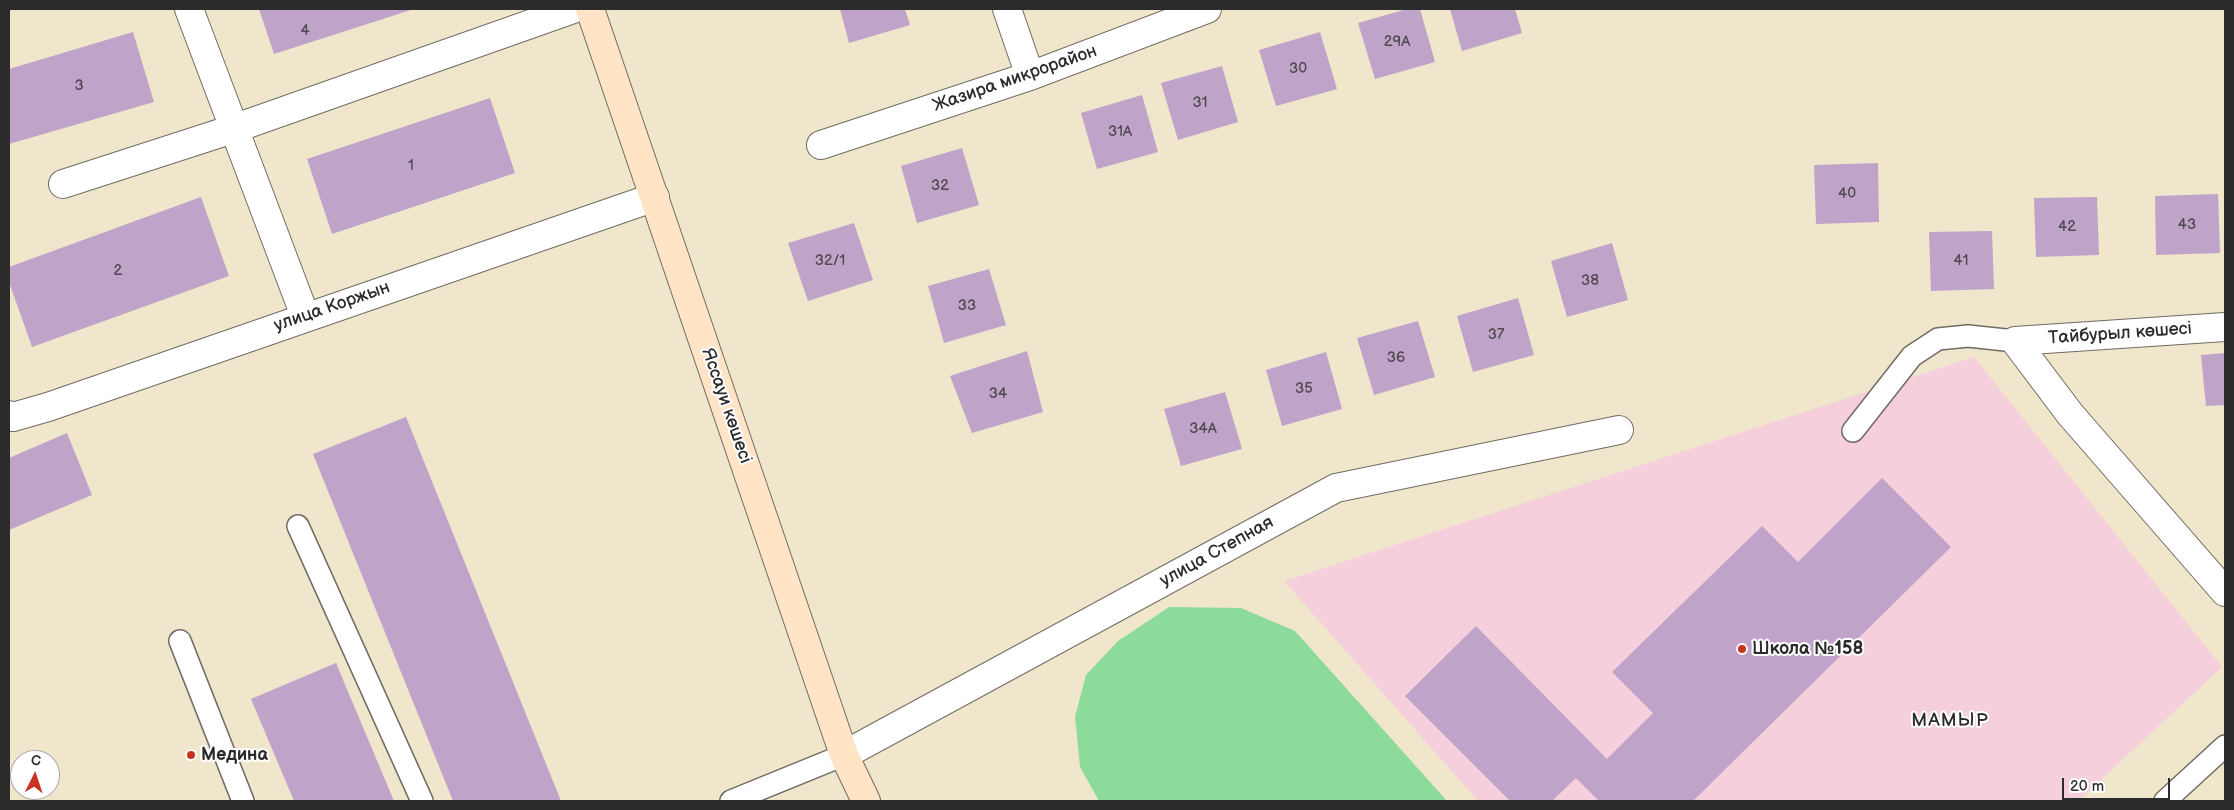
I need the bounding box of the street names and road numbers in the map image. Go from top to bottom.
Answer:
street label: Жазира микрорайон [930,41,1100,117]
street label: улица Коржын [271,277,393,337]
street label: Тайбурыл көшесі [2047,318,2193,350]
street label: Яссауи көшесі [696,345,756,467]
street label: улица Степная [1156,512,1278,592]

